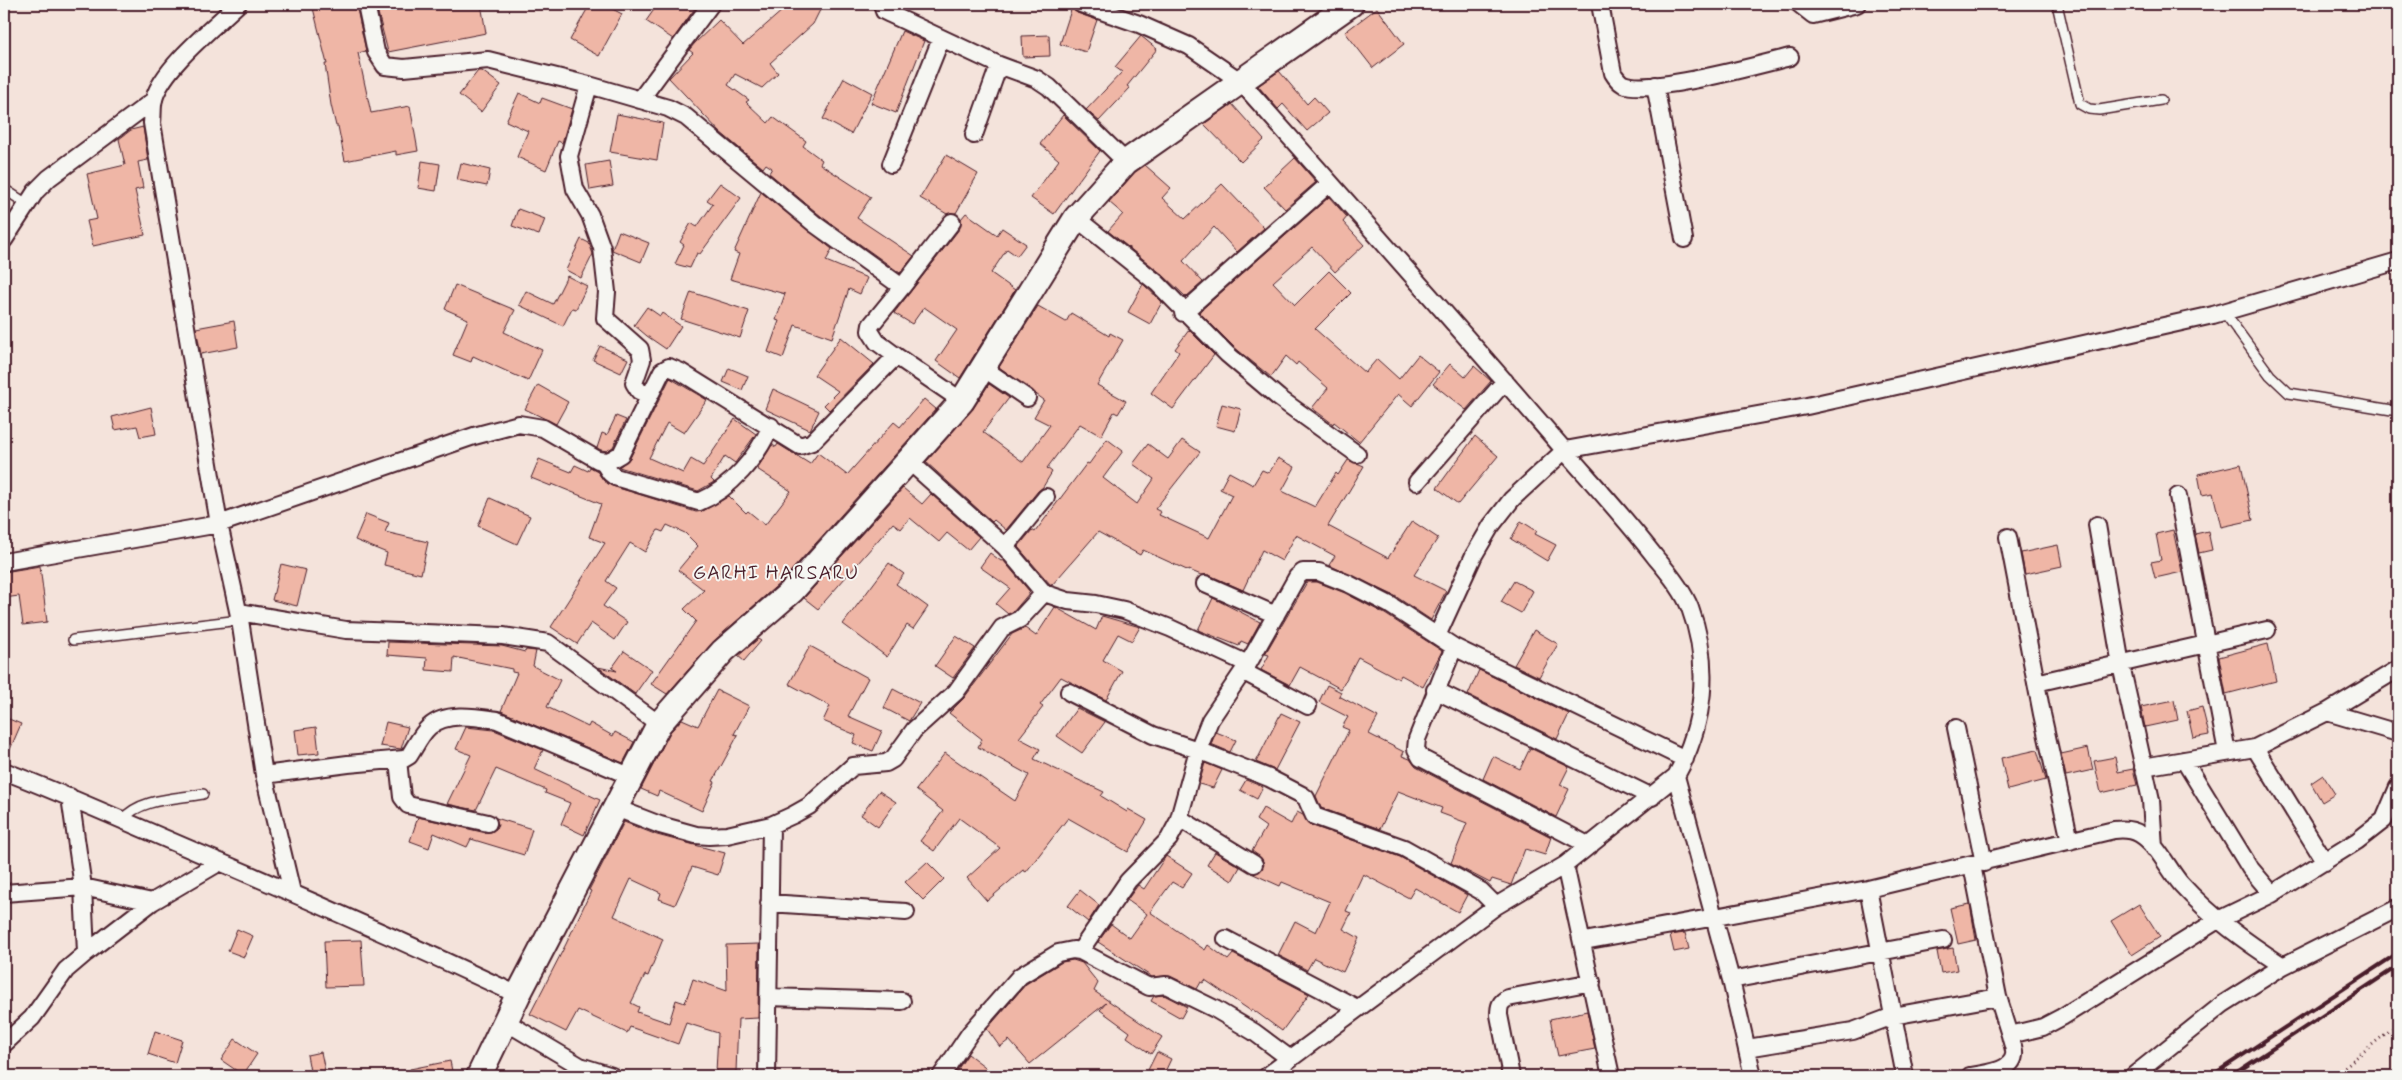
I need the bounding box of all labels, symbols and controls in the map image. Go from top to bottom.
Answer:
district label: GARHI HARSARU [693,560,859,587]

